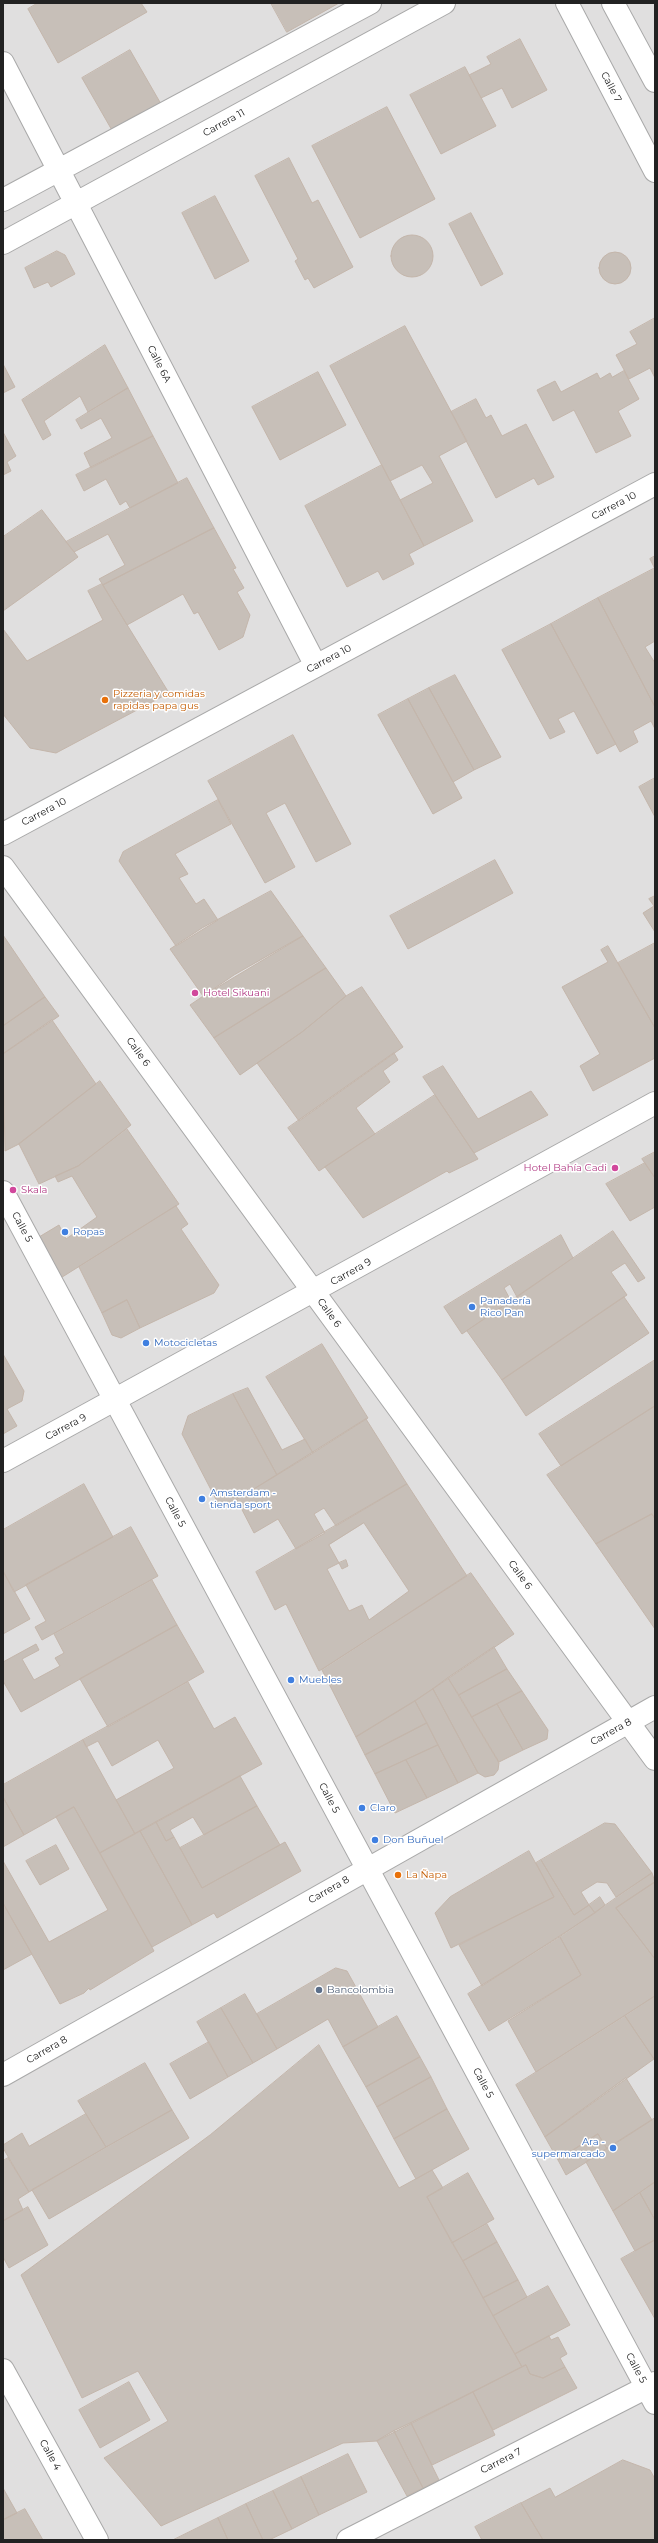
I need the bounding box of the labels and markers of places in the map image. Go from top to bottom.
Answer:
place label: Pizzeria y comidas rapidas papa gus [113,688,205,712]
marker: Pizzeria y comidas rapidas papa gus [100,695,110,705]
place label: Hotel Sikuani [203,987,269,999]
marker: Hotel Sikuani [190,988,200,998]
place label: Hotel Bahía Cadi [524,1162,607,1174]
marker: Hotel Bahía Cadi [610,1163,620,1173]
place label: Skala [21,1184,48,1196]
marker: Skala [8,1185,18,1195]
place label: Ropas [73,1226,104,1238]
marker: Ropas [60,1227,70,1237]
place label: Panadería Rico Pan [480,1295,531,1318]
marker: Panadería Rico Pan [467,1302,477,1312]
place label: Motocicletas [154,1337,217,1349]
marker: Motocicletas [141,1338,151,1348]
place label: Amsterdam - tienda sport [210,1487,276,1510]
marker: Amsterdam - tienda sport [197,1494,207,1504]
place label: Muebles [299,1674,342,1686]
marker: Muebles [286,1675,296,1685]
place label: Claro [370,1802,396,1814]
marker: Claro [357,1803,367,1813]
place label: Don Buñuel [383,1834,443,1846]
marker: Don Buñuel [370,1835,380,1845]
place label: La Ñapa [406,1869,447,1881]
marker: La Ñapa [393,1870,403,1880]
place label: Bancolombia [327,1984,394,1996]
marker: Bancolombia [314,1985,324,1995]
place label: Ara - supermarcado [532,2136,605,2160]
marker: Ara - supermarcado [608,2143,618,2153]

